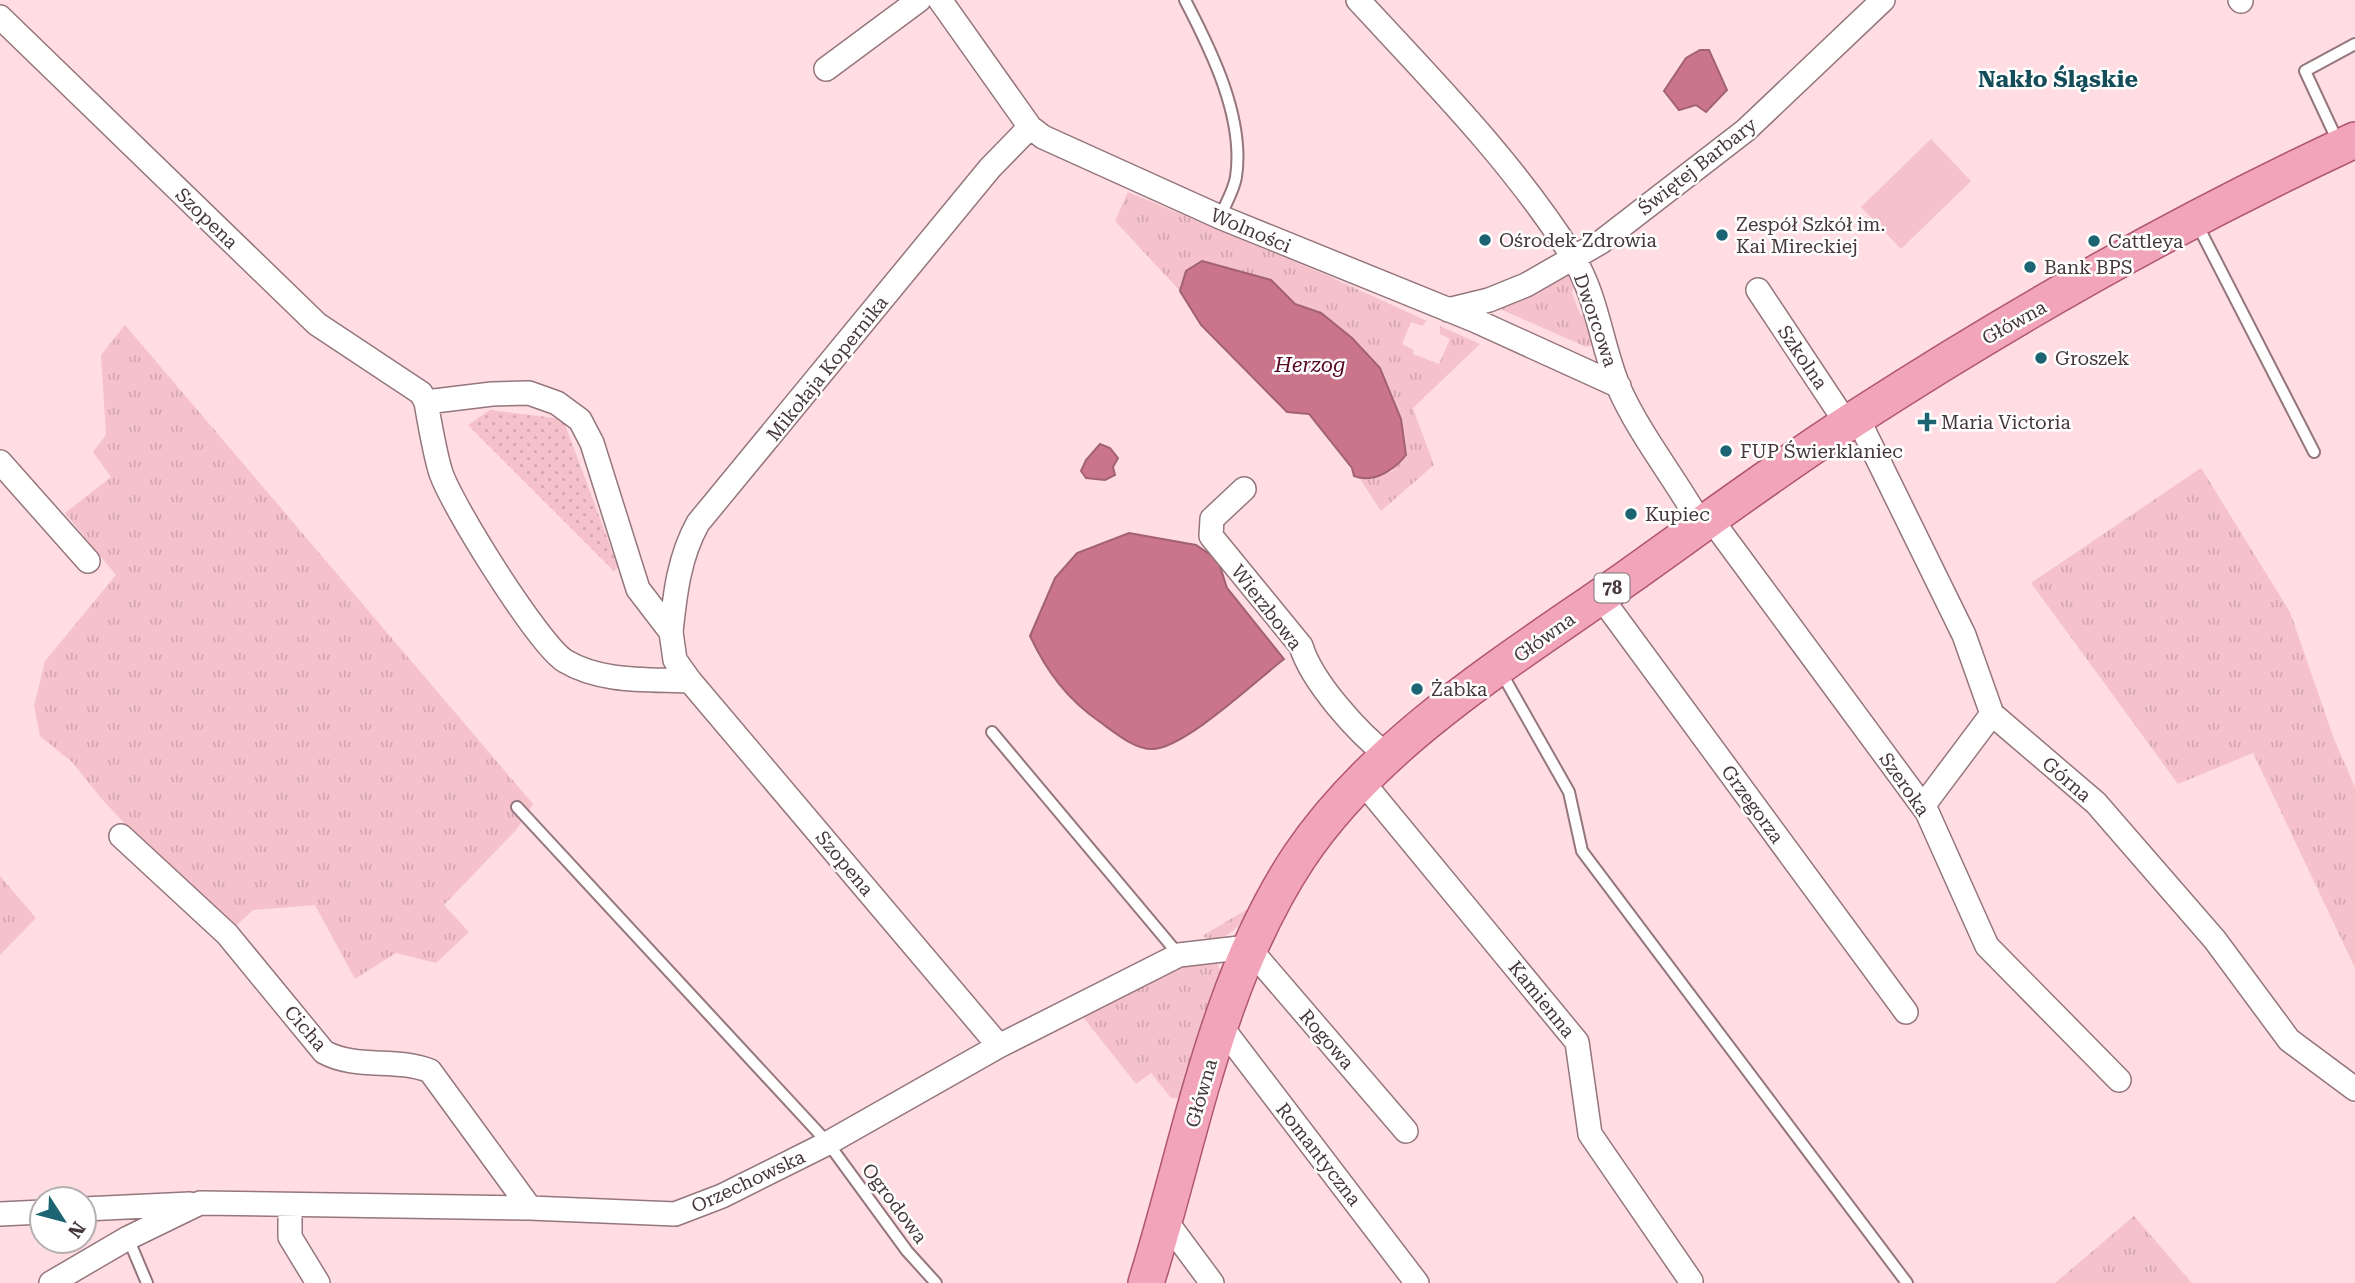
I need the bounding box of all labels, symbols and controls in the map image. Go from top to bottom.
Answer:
district label: Nakło Śląskie [1978,65,2138,93]
street label: Świętej Barbary [1633,112,1762,220]
street label: Szopena [171,183,243,254]
street label: Wolności [1207,203,1295,258]
place label: Zespół Szkół im. Kai Mireckiej [1736,213,1885,258]
marker: Zespół Szkół im. Kai Mireckiej [1714,227,1730,243]
place label: Ośrodek Zdrowia [1499,229,1658,252]
place label: Cattleya [2108,230,2184,253]
marker: Ośrodek Zdrowia [1477,232,1493,248]
marker: Cattleya [2086,233,2102,249]
place label: Bank BPS [2044,256,2133,279]
marker: Bank BPS [2022,259,2038,275]
street label: Dworcowa [1569,271,1622,370]
street label: Mikołaja Kopernika [762,291,893,446]
street label: Główna [1978,295,2051,350]
street label: Szkolna [1773,321,1833,394]
place label: Groszek [2055,347,2129,370]
marker: Groszek [2033,350,2049,366]
water label: Herzog [1273,353,1346,377]
place label: Maria Victoria [1941,411,2072,434]
marker: Maria Victoria [1919,414,1935,430]
place label: FUP Świerklaniec [1740,440,1903,463]
marker: FUP Świerklaniec [1718,443,1734,459]
place label: Kupiec [1645,503,1710,526]
marker: Kupiec [1623,506,1639,522]
street label: Wierzbowa [1226,560,1307,655]
road number: 78 [1594,574,1630,602]
street label: Główna [1509,607,1580,667]
place label: Żabka [1431,678,1488,701]
marker: Żabka [1409,681,1425,697]
street label: Szeroka [1874,748,1935,821]
street label: Górna [2038,752,2096,807]
street label: Grzegorza [1717,761,1789,848]
street label: Szopena [811,826,879,901]
street label: Kamienna [1504,956,1580,1043]
street label: Cicha [280,1001,332,1056]
street label: Rogowa [1294,1005,1359,1075]
street label: Główna [1181,1056,1222,1130]
street label: Romantyczna [1271,1098,1366,1211]
street label: Orzechowska [688,1145,809,1218]
street label: Ogrodowa [857,1159,933,1248]
north arrow [28,1185,98,1255]
text: N [63,1217,90,1243]

